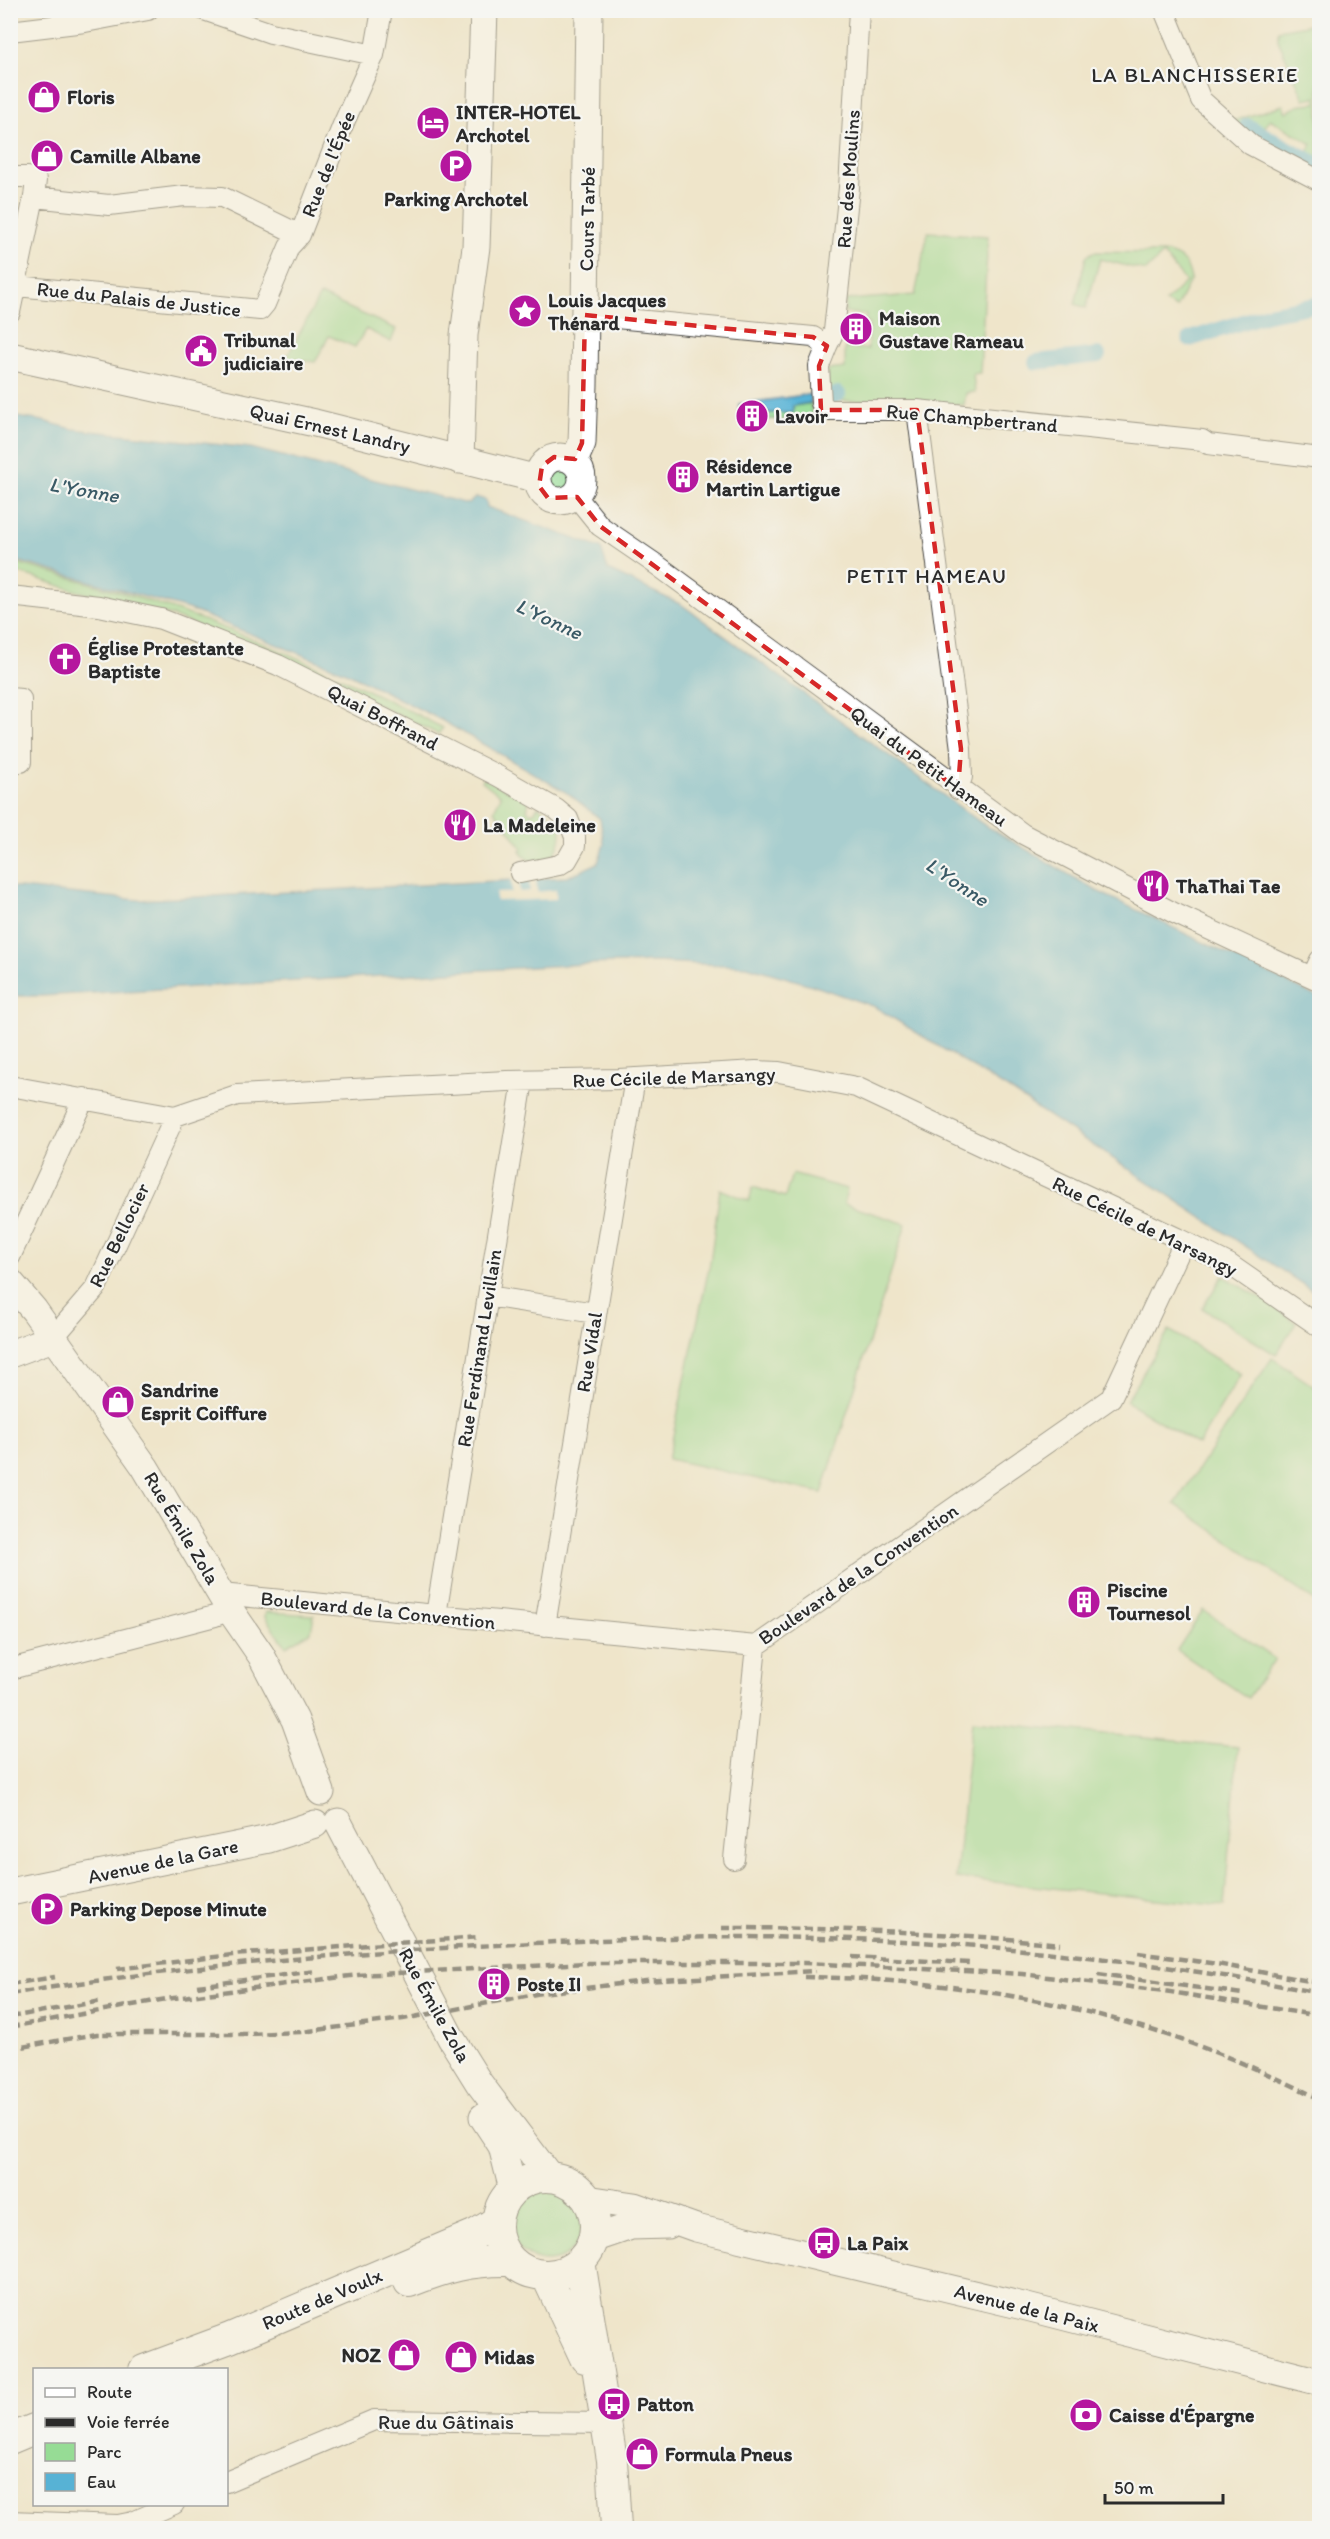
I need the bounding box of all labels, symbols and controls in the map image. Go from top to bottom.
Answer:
district label: LA BLANCHISSERIE [1091,62,1299,87]
shop icon: Floris [26,79,62,115]
place label: Floris [67,85,115,109]
place label: INTER-HOTEL Archotel [455,100,581,147]
hotel icon: INTER-HOTEL Archotel [415,105,451,141]
street label: Rue de l'Épée [296,107,360,221]
street label: Rue des Moulins [831,109,865,249]
shop icon: Camille Albane [29,138,65,174]
place label: Camille Albane [70,144,201,168]
parking icon: Parking Archotel [438,148,474,184]
street label: Cours Tarbé [574,166,600,272]
place label: Parking Archotel [384,187,528,212]
street label: Rue du Palais de Justice [36,276,242,322]
place label: Louis Jacques Thénard [547,288,666,335]
place icon: Louis Jacques Thénard [507,293,543,329]
place label: Maison Gustave Rameau [879,306,1024,353]
building icon: Maison Gustave Rameau [838,311,874,347]
place label: Tribunal judiciaire [223,328,304,376]
public building icon: Tribunal judiciaire [183,333,219,369]
street label: Quai Ernest Landry [247,398,413,458]
building icon: Lavoir [734,398,770,434]
street label: Rue Champbertrand [885,399,1059,437]
place label: Lavoir [775,404,828,428]
place label: Résidence Martin Lartigue [706,454,841,502]
building icon: Résidence Martin Lartigue [665,459,701,495]
water label: L'Yonne [47,471,122,508]
district label: PETIT HAMEAU [847,563,1007,588]
water label: L'Yonne [512,592,587,645]
place label: Église Protestante Baptiste [88,636,244,684]
church icon: Église Protestante Baptiste [47,641,83,677]
street label: Quai Boffrand [323,679,443,755]
street label: Quai du Petit Hameau [845,701,1013,831]
restaurant icon: La Madeleine [442,807,478,843]
place label: La Madeleine [483,813,596,837]
water label: L'Yonne [921,852,994,912]
restaurant icon: ThaThai Tae [1135,868,1171,904]
place label: ThaThai Tae [1175,874,1281,898]
street label: Rue Cécile de Marsangy [572,1061,776,1093]
street label: Rue Cécile de Marsangy [1049,1171,1242,1282]
street label: Rue Bellocier [83,1179,155,1291]
street label: Rue Ferdinand Levillain [451,1247,507,1449]
street label: Rue Vidal [571,1310,607,1394]
place label: Sandrine Esprit Coiffure [141,1378,268,1426]
shop icon: Sandrine Esprit Coiffure [100,1384,136,1420]
street label: Rue Émile Zola [139,1467,225,1589]
street label: Boulevard de la Convention [754,1498,963,1650]
place label: Piscine Tournesol [1106,1578,1191,1625]
building icon: Piscine Tournesol [1066,1584,1102,1620]
street label: Boulevard de la Convention [260,1586,497,1634]
street label: Avenue de la Gare [86,1833,240,1889]
parking icon: Parking Depose Minute [29,1891,65,1927]
place label: Parking Depose Minute [70,1897,267,1922]
street label: Rue Émile Zola [394,1943,477,2067]
building icon: Poste II [476,1966,512,2002]
place label: Poste II [517,1972,581,1996]
bus stop icon: La Paix [806,2225,842,2261]
place label: La Paix [847,2231,909,2255]
street label: Route de Voulx [258,2263,386,2335]
street label: Avenue de la Paix [952,2278,1102,2338]
shop icon: NOZ [386,2337,422,2373]
shop icon: Midas [443,2339,479,2375]
place label: NOZ [342,2343,382,2367]
place label: Midas [484,2345,535,2369]
legend [33,2368,228,2506]
text: Route [87,2381,132,2403]
bus stop icon: Patton [596,2386,632,2422]
place label: Patton [637,2392,695,2416]
bank icon: Caisse d'Épargne [1068,2397,1104,2433]
place label: Caisse d'Épargne [1109,2403,1255,2428]
street label: Rue du Gâtinais [378,2410,514,2434]
text: Voie ferrée [87,2411,169,2433]
shop icon: Formula Pneus [624,2436,660,2472]
text: Parc [87,2441,121,2463]
place label: Formula Pneus [665,2442,793,2466]
scale bar [1105,2467,1224,2505]
text: Eau [87,2471,116,2493]
text: 50 m [1114,2477,1154,2499]

